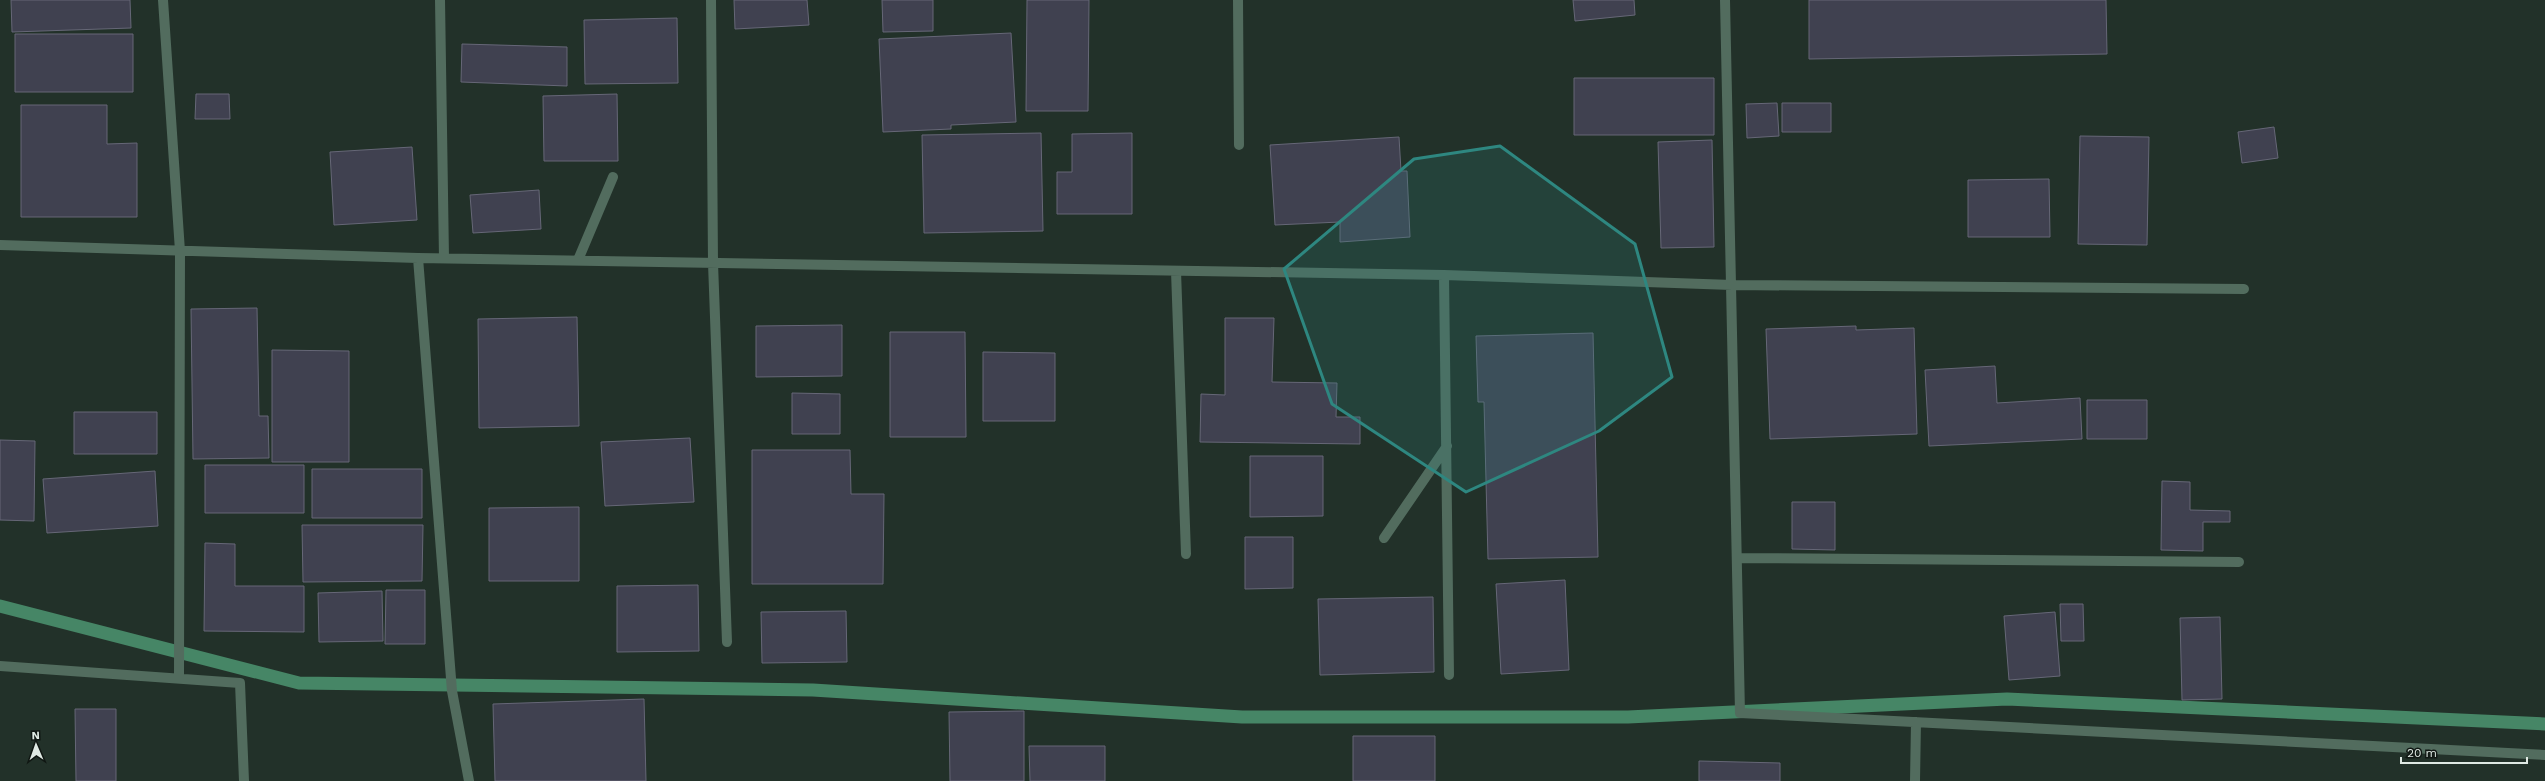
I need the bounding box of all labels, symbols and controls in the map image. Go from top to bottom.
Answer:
north arrow [16,725,56,765]
text: N [31,729,40,742]
scale bar [2401,739,2527,765]
text: 20 m [2407,746,2437,760]

